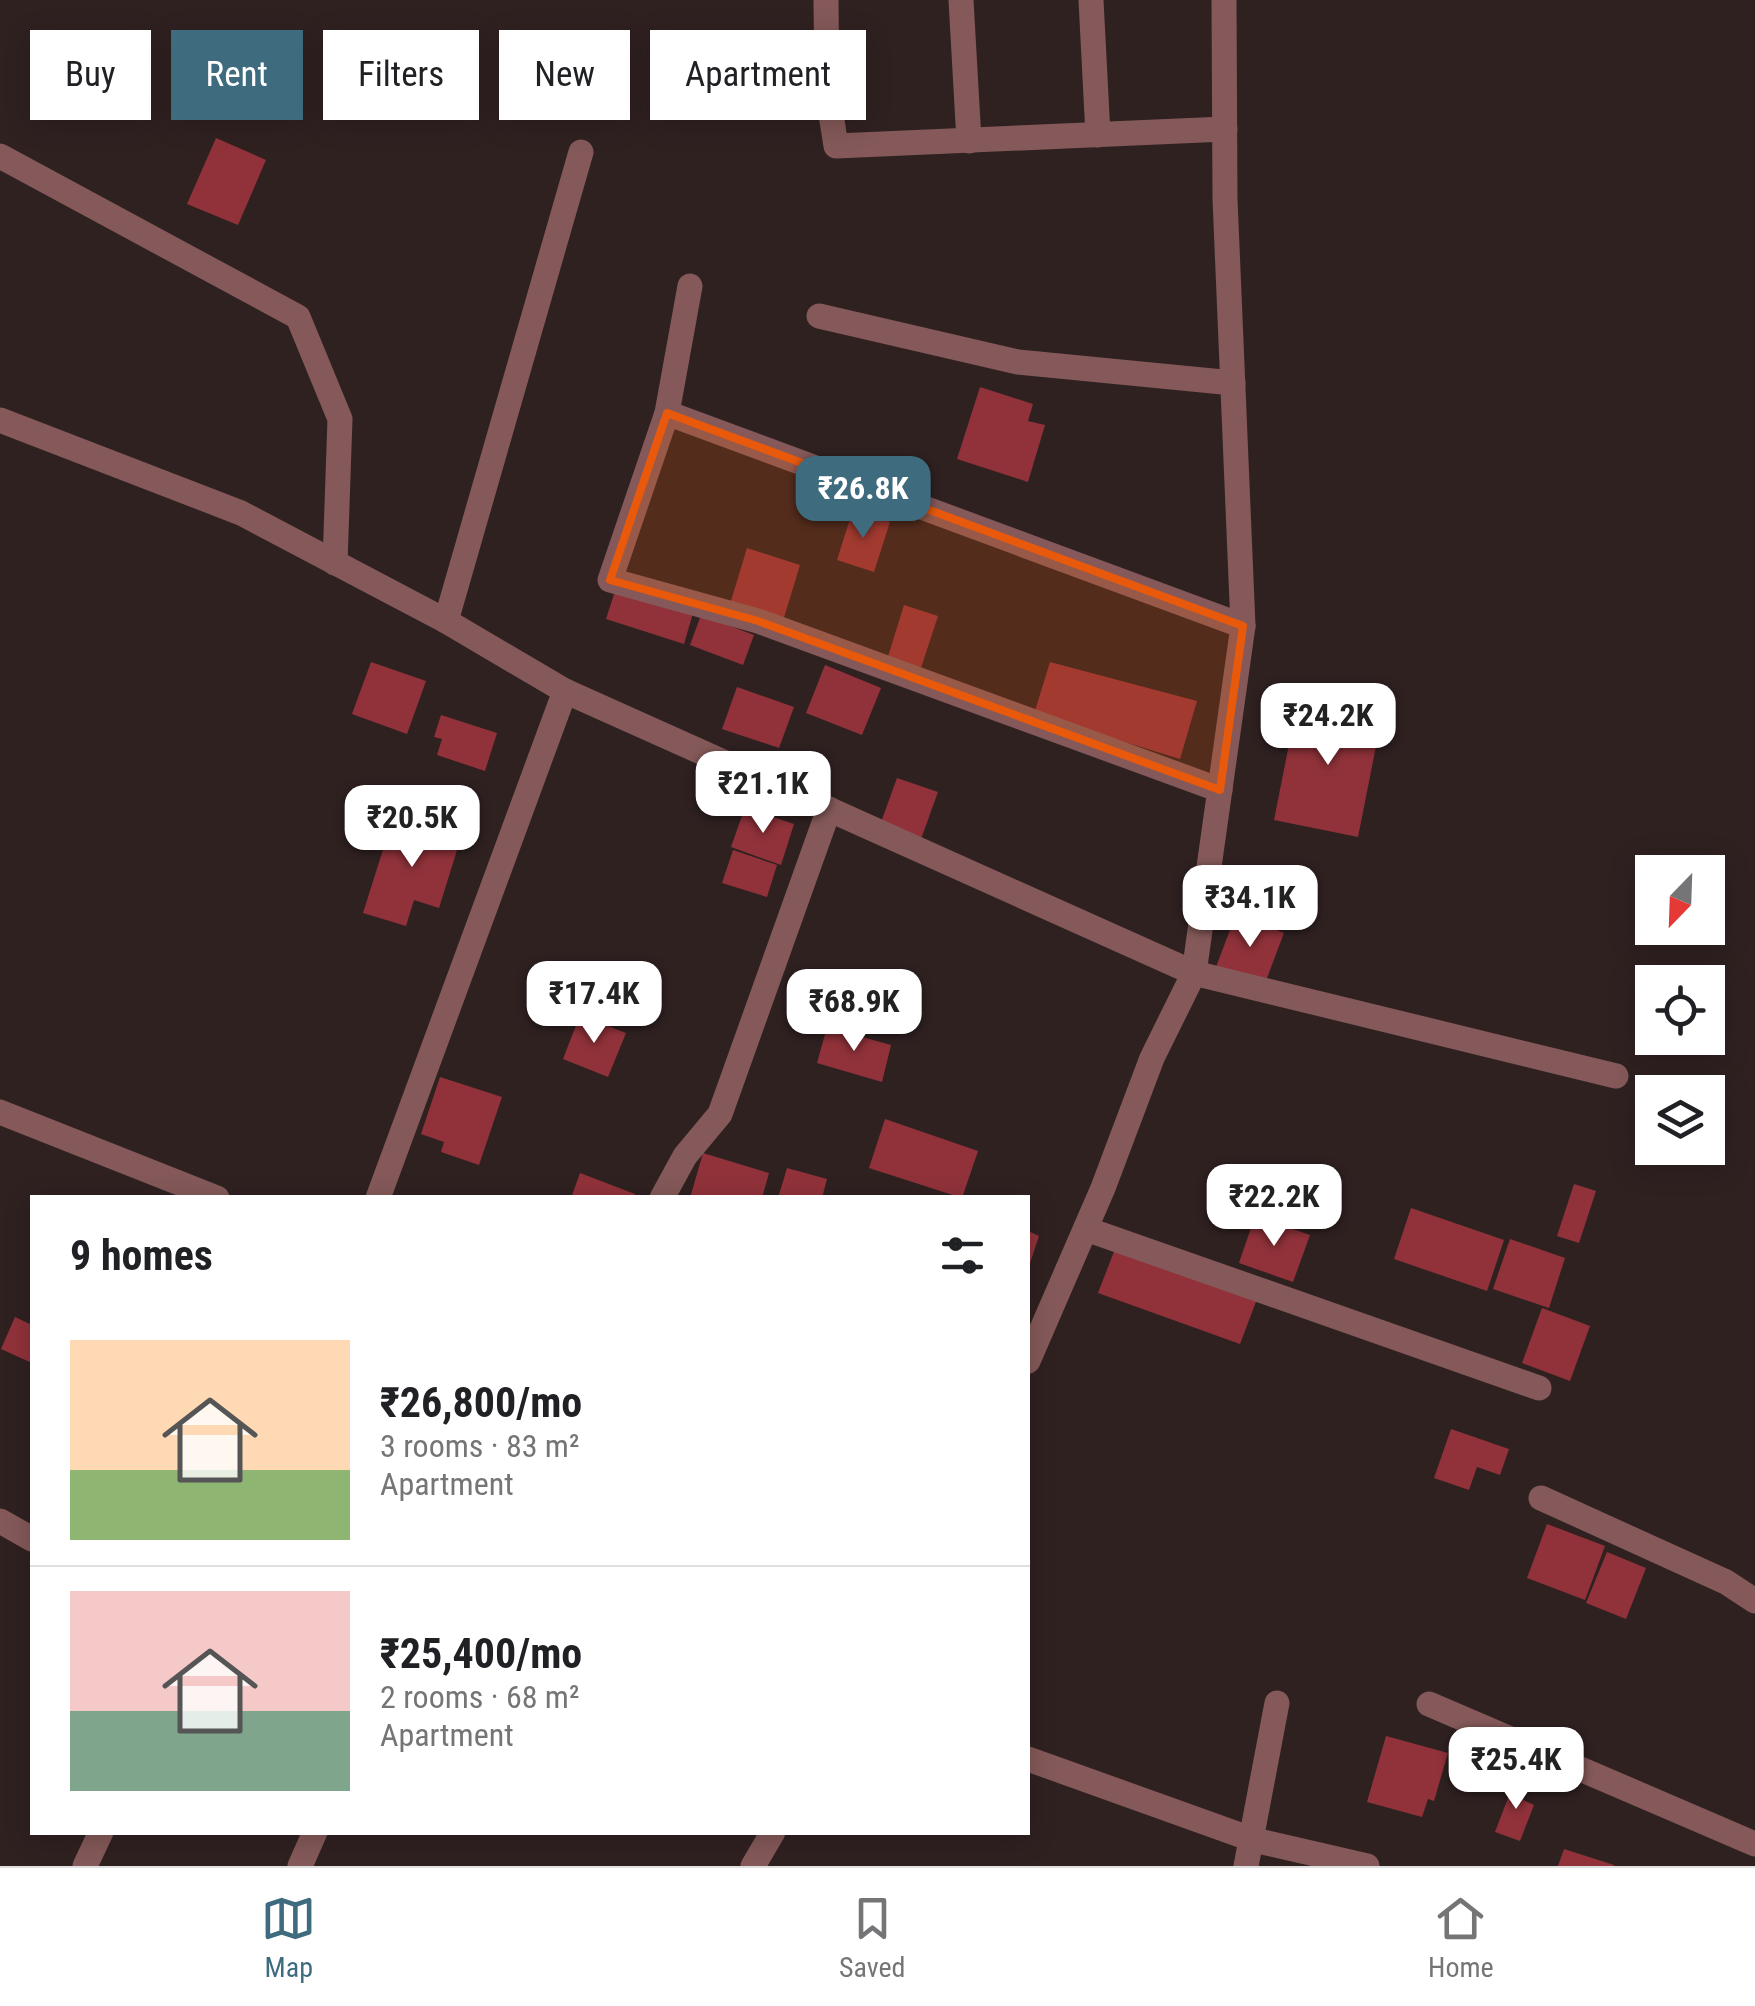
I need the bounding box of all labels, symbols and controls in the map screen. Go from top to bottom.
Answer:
chip: Buy [30,30,151,120]
chip: Rent [171,30,303,120]
chip: Filters [323,30,479,120]
chip: New [499,30,630,120]
chip: Apartment [650,30,866,120]
pin: ₹26.8K [782,456,944,541]
text: ₹26.8K [818,469,908,507]
pin: ₹24.2K [1247,683,1409,768]
text: ₹24.2K [1283,696,1373,734]
pin: ₹21.1K [682,751,844,836]
text: ₹21.1K [718,764,808,802]
pin: ₹20.5K [331,785,493,870]
text: ₹20.5K [367,798,457,836]
north arrow [1635,855,1725,945]
map controls [1635,855,1725,1165]
pin: ₹34.1K [1169,865,1331,950]
text: ₹34.1K [1205,878,1295,916]
pin: ₹17.4K [513,961,675,1046]
button: locate [1635,965,1725,1055]
pin: ₹68.9K [773,969,935,1054]
text: ₹17.4K [549,974,639,1012]
text: ₹68.9K [809,982,899,1020]
button: layers [1635,1075,1725,1165]
pin: ₹22.2K [1193,1164,1355,1249]
text: ₹22.2K [1229,1177,1319,1215]
icon: filters [935,1228,990,1283]
text: 9 homes [70,1231,213,1280]
text: ₹26,800/mo [380,1378,582,1427]
icon: home [150,1380,270,1500]
text: 3 rooms · 83 m² [380,1427,579,1465]
text: Apartment [380,1465,514,1503]
text: ₹25,400/mo [380,1629,582,1678]
icon: home [150,1631,270,1751]
text: 2 rooms · 68 m² [380,1678,579,1716]
text: Apartment [380,1716,514,1754]
pin: ₹25.4K [1435,1727,1597,1812]
text: ₹25.4K [1471,1740,1561,1778]
tab: Map [261,1891,316,1984]
tab: Saved [839,1891,905,1984]
tab: Home [1428,1891,1494,1984]

